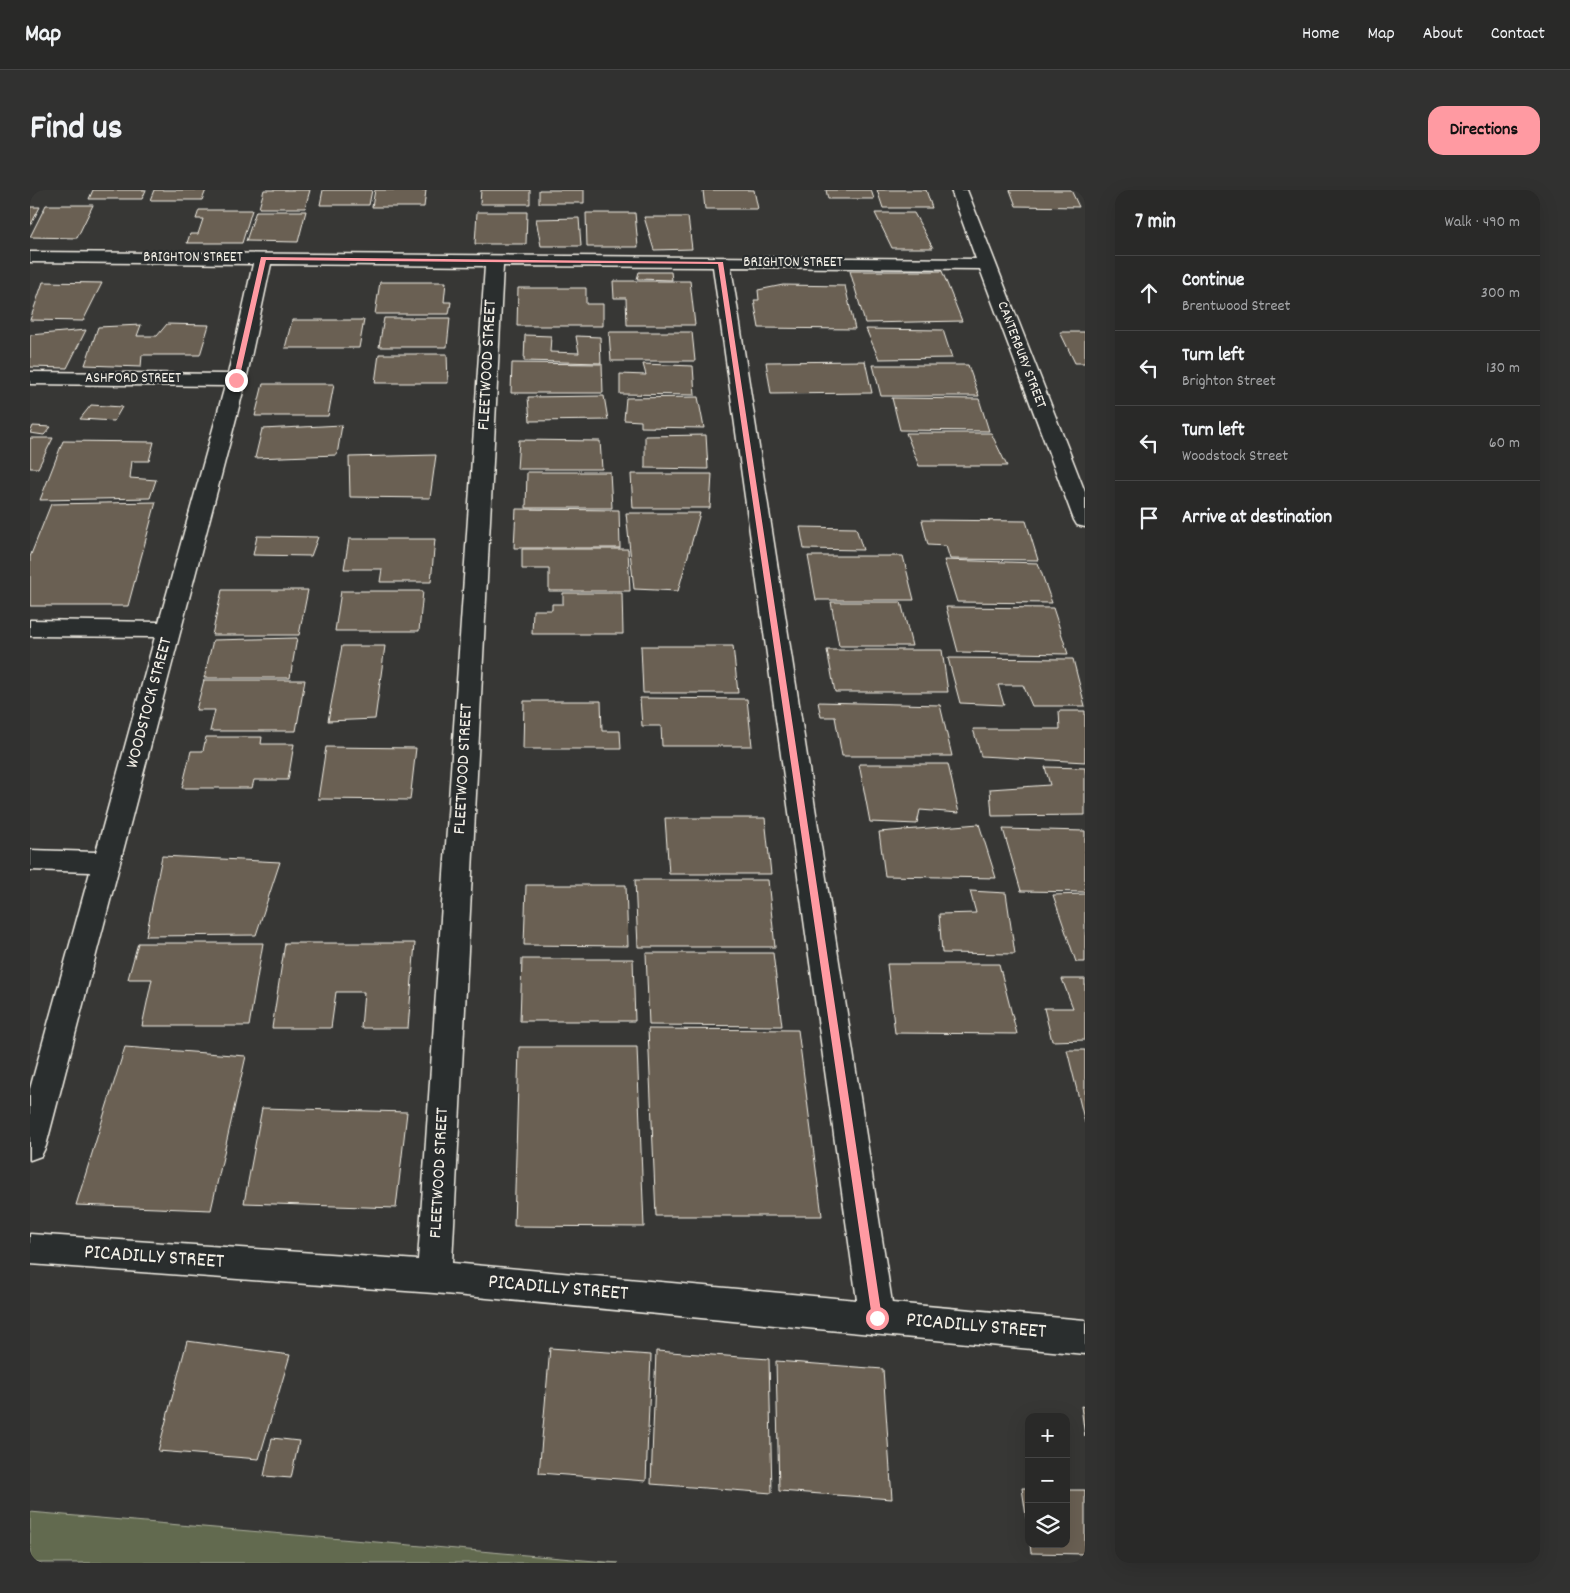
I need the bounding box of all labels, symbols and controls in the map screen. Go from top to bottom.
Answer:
text: Map [25,18,61,52]
text: Home [1302,22,1339,47]
text: Map [1367,22,1395,47]
text: About [1423,22,1463,47]
text: Contact [1491,22,1545,47]
text: Find us [30,105,122,155]
button: Directions [1428,106,1540,155]
text: 7 min [1135,208,1176,238]
text: Walk · 490 m [1445,211,1520,234]
street label: BRIGHTON STREET [143,247,243,269]
street label: BRIGHTON STREET [743,252,843,274]
text: Continue [1182,268,1244,295]
icon: ahead [1135,279,1163,307]
text: 300 m [1481,282,1520,305]
text: Brentwood Street [1182,295,1290,318]
street label: CANTERBURY STREET [990,298,1052,412]
street label: FLEETWOOD STREET [472,299,504,431]
text: Turn left [1182,343,1245,370]
icon: left [1135,354,1163,382]
text: 130 m [1486,357,1520,380]
street label: ASHFORD STREET [85,368,181,390]
route end [225,369,248,392]
text: Brighton Street [1182,370,1276,393]
text: Turn left [1182,418,1245,445]
icon: left [1135,429,1163,457]
text: 60 m [1489,432,1520,455]
text: Woodstock Street [1182,445,1288,468]
icon: arrive [1135,504,1163,532]
text: Arrive at destination [1182,505,1332,532]
street label: WOODSTOCK STREET [121,635,179,771]
street label: FLEETWOOD STREET [448,703,480,835]
street label: FLEETWOOD STREET [424,1107,456,1239]
street label: PICADILLY STREET [83,1238,226,1278]
street label: PICADILLY STREET [487,1268,630,1310]
street label: PICADILLY STREET [905,1306,1048,1348]
route start [866,1307,889,1330]
map controls [1025,1413,1070,1548]
button: + [1025,1413,1070,1458]
button: − [1025,1458,1070,1503]
button: layers [1025,1503,1070,1548]

